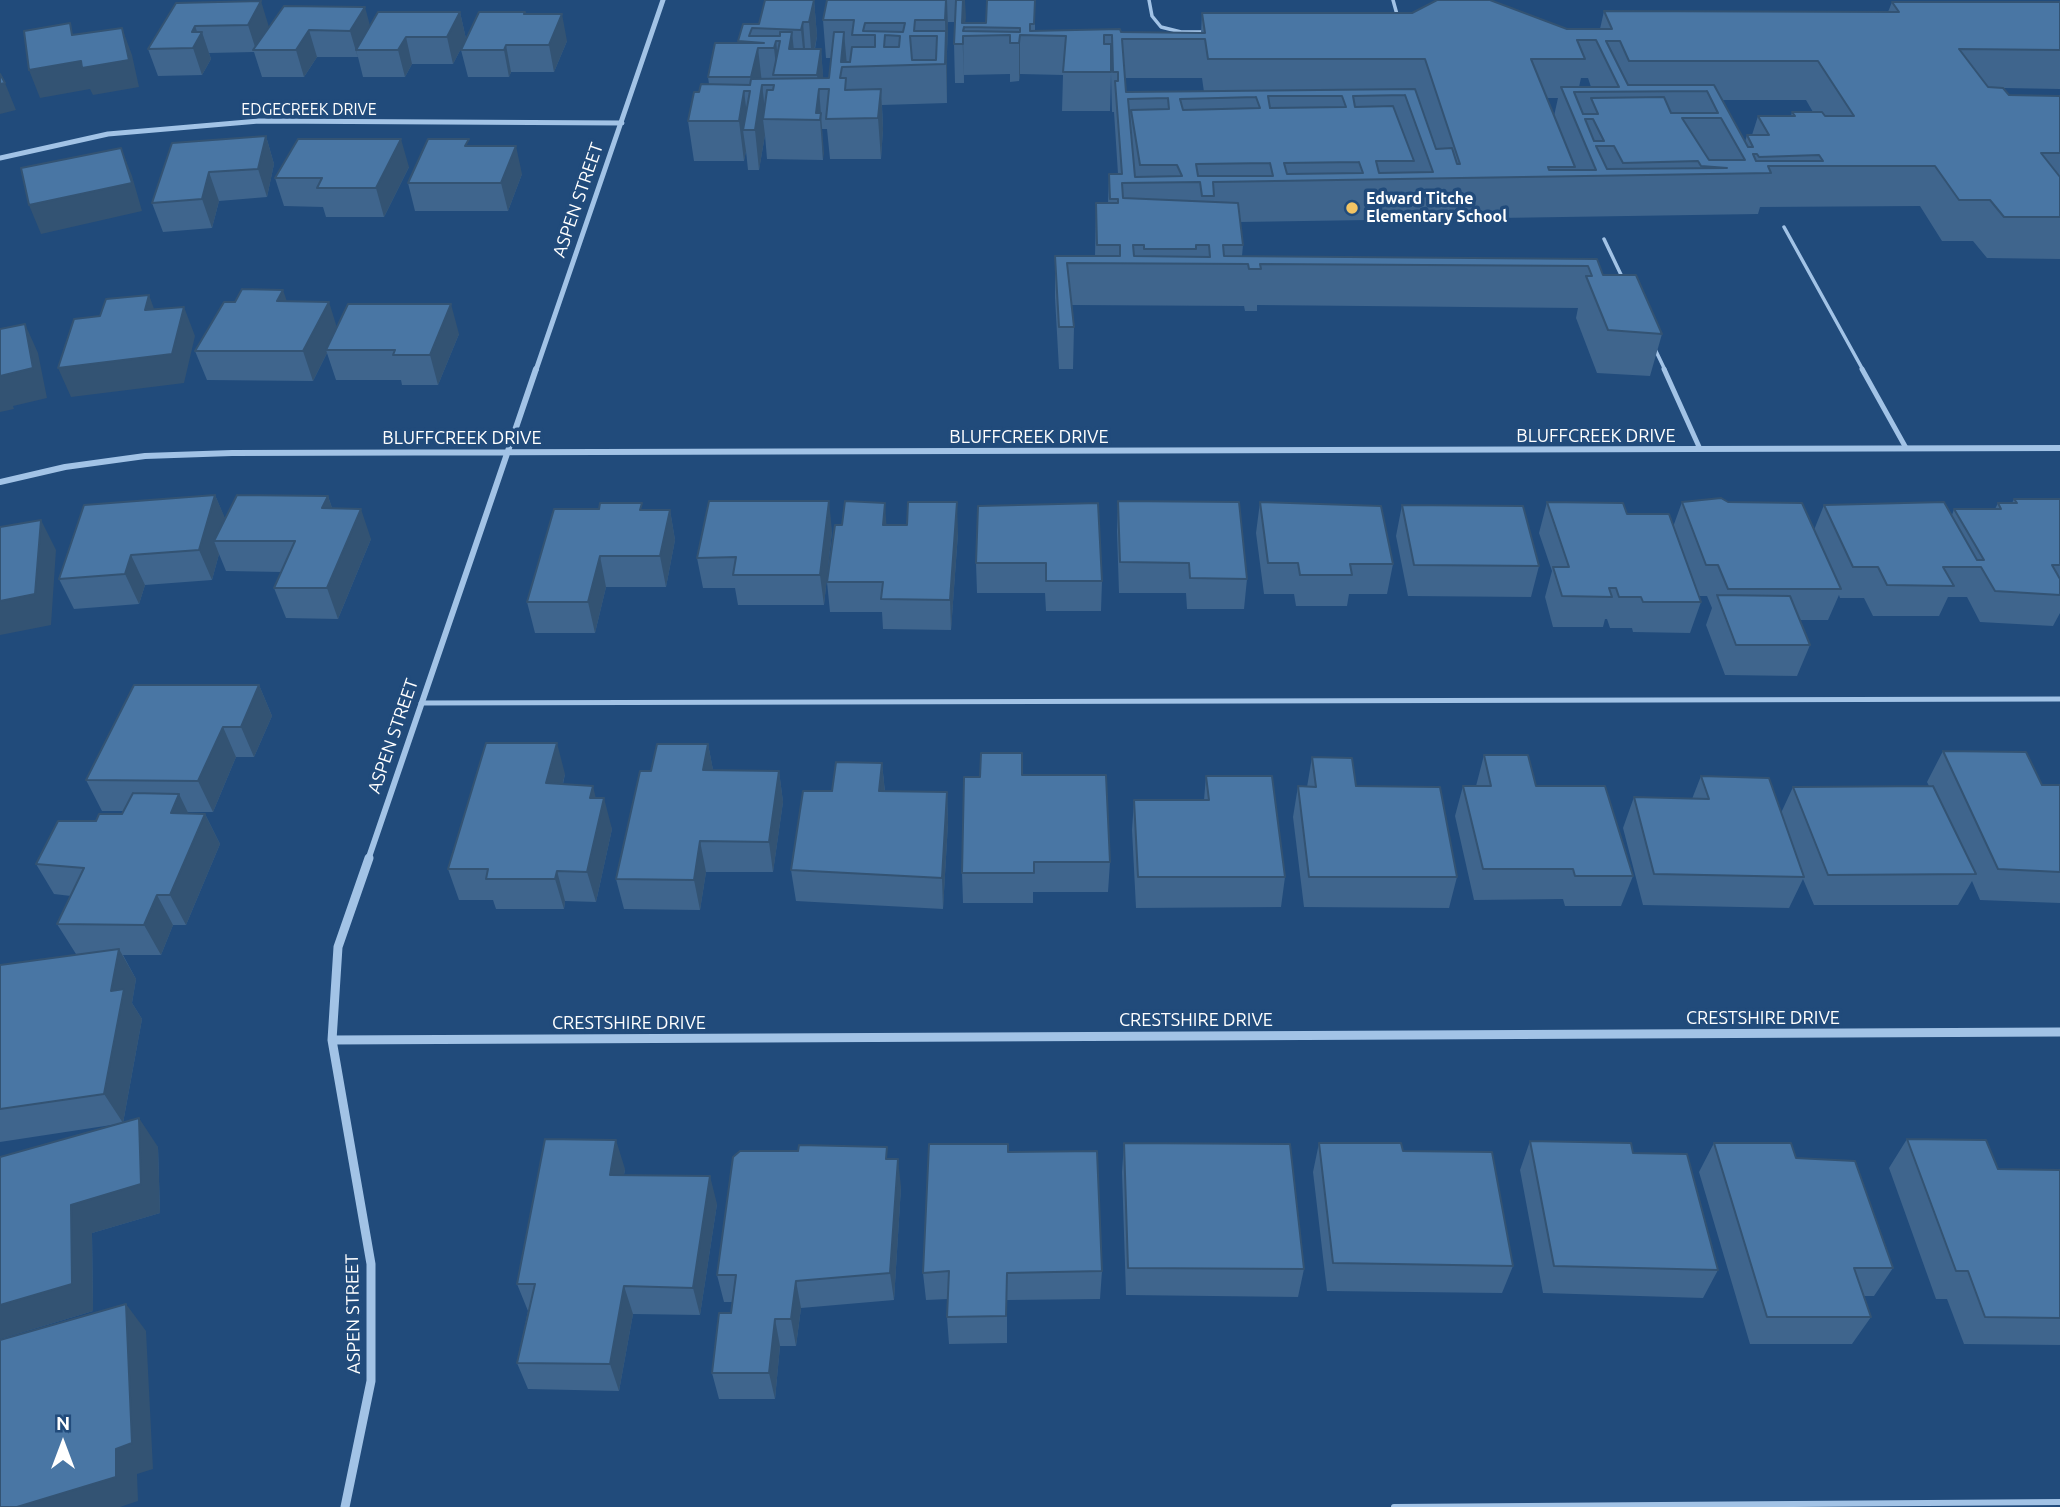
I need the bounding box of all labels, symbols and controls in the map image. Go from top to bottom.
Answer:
street label: EDGECREEK DRIVE [241,100,377,120]
street label: ASPEN STREET [548,140,608,260]
place label: Edward Titche Elementary School [1366,189,1507,227]
marker: Edward Titche Elementary School [1344,200,1360,216]
street label: BLUFFCREEK DRIVE [1516,425,1676,447]
street label: BLUFFCREEK DRIVE [949,426,1109,448]
street label: BLUFFCREEK DRIVE [382,427,542,449]
street label: ASPEN STREET [363,676,423,796]
street label: CRESTSHIRE DRIVE [1686,1007,1840,1029]
street label: CRESTSHIRE DRIVE [1119,1009,1273,1031]
street label: CRESTSHIRE DRIVE [552,1012,706,1034]
street label: ASPEN STREET [341,1254,365,1374]
north arrow [28,1409,98,1479]
text: N [56,1412,70,1434]

